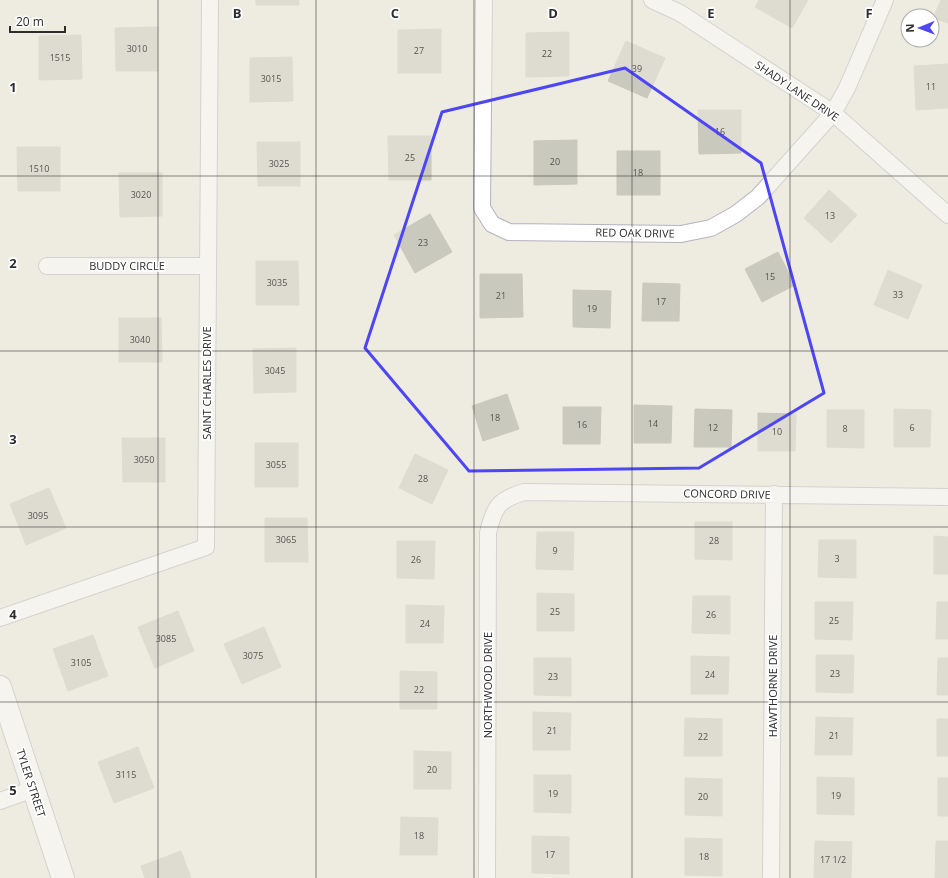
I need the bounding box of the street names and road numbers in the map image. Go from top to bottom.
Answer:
street label: SHADY LANE DRIVE [752,57,842,124]
street label: RED OAK DRIVE [595,224,675,241]
street label: BUDDY CIRCLE [89,258,165,273]
street label: SAINT CHARLES DRIVE [199,326,214,440]
street label: CONCORD DRIVE [683,485,771,502]
street label: NORTHWOOD DRIVE [480,632,495,738]
street label: HAWTHORNE DRIVE [765,635,780,737]
street label: TYLER STREET [13,747,50,819]

